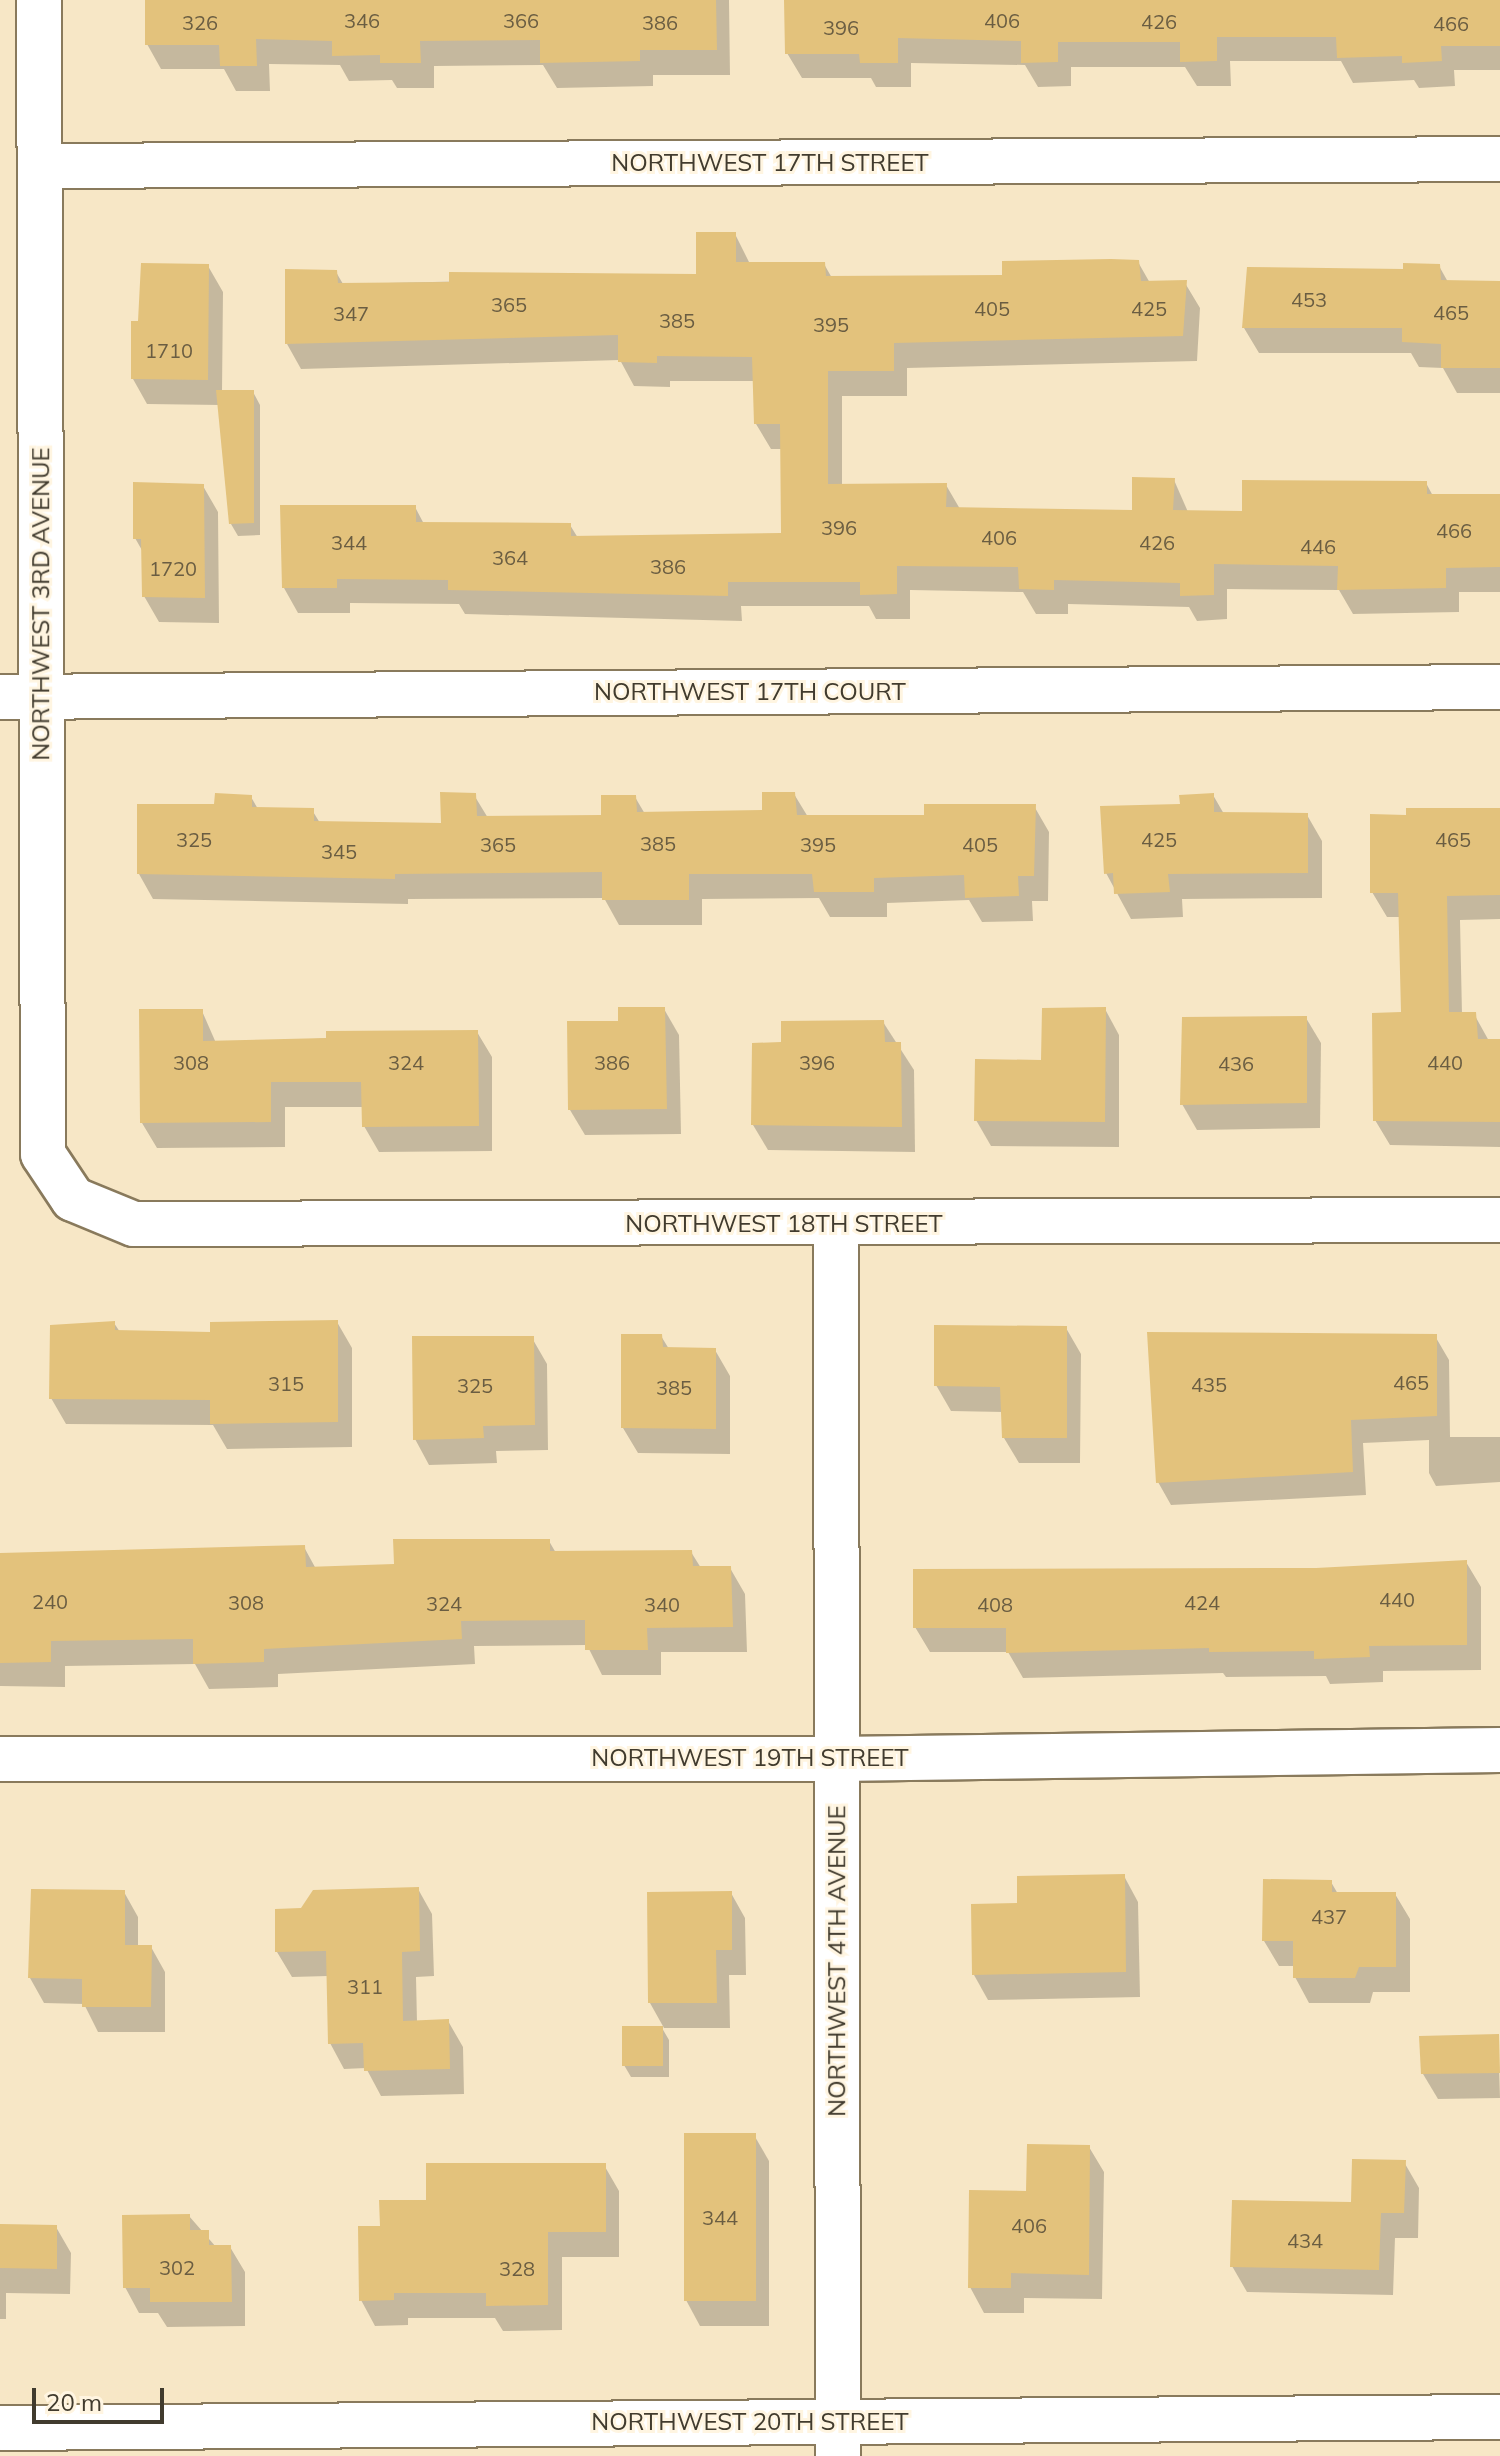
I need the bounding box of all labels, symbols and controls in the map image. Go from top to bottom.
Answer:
house number: 346 [344,8,380,32]
house number: 366 [503,8,539,32]
house number: 406 [984,8,1020,32]
house number: 426 [1141,9,1177,33]
house number: 326 [182,10,218,34]
house number: 386 [642,10,678,34]
house number: 466 [1433,11,1469,35]
house number: 396 [823,15,859,39]
street label: NORTHWEST 17TH STREET [611,149,929,177]
house number: 453 [1291,287,1327,311]
house number: 365 [491,292,527,316]
house number: 405 [974,296,1010,320]
house number: 425 [1131,296,1167,320]
house number: 465 [1433,300,1469,324]
house number: 347 [333,301,369,325]
house number: 385 [659,308,695,332]
house number: 395 [813,312,849,336]
house number: 1710 [145,338,193,362]
street label: NORTHWEST 3RD AVENUE [27,447,55,761]
house number: 396 [821,515,857,539]
house number: 466 [1436,518,1472,542]
house number: 406 [981,525,1017,549]
house number: 344 [331,530,367,554]
house number: 426 [1139,530,1175,554]
house number: 446 [1300,534,1336,558]
house number: 364 [492,545,528,569]
house number: 386 [650,554,686,578]
house number: 1720 [149,556,197,580]
street label: NORTHWEST 17TH COURT [594,678,906,706]
house number: 325 [176,827,212,851]
house number: 425 [1141,827,1177,851]
house number: 465 [1435,827,1471,851]
house number: 385 [640,831,676,855]
house number: 365 [480,832,516,856]
house number: 395 [800,832,836,856]
house number: 405 [962,832,998,856]
house number: 345 [321,839,357,863]
house number: 308 [173,1050,209,1074]
house number: 324 [388,1050,424,1074]
house number: 386 [594,1050,630,1074]
house number: 396 [799,1050,835,1074]
house number: 440 [1427,1050,1463,1074]
house number: 436 [1218,1051,1254,1075]
street label: NORTHWEST 18TH STREET [625,1210,943,1238]
house number: 465 [1393,1370,1429,1394]
house number: 315 [268,1371,304,1395]
house number: 435 [1191,1372,1227,1396]
house number: 325 [457,1373,493,1397]
house number: 385 [656,1375,692,1399]
house number: 440 [1379,1587,1415,1611]
house number: 240 [32,1589,68,1613]
house number: 308 [228,1590,264,1614]
house number: 424 [1184,1590,1220,1614]
house number: 324 [426,1591,462,1615]
house number: 340 [644,1592,680,1616]
house number: 408 [977,1592,1013,1616]
street label: NORTHWEST 19TH STREET [591,1744,909,1772]
street label: NORTHWEST 4TH AVENUE [823,1805,851,2117]
house number: 437 [1311,1904,1347,1928]
house number: 311 [347,1974,383,1998]
house number: 344 [702,2205,738,2229]
house number: 406 [1011,2213,1047,2237]
house number: 434 [1287,2228,1323,2252]
house number: 302 [159,2255,195,2279]
house number: 328 [499,2256,535,2280]
scale bar [36,2372,168,2422]
text: 20 m [46,2387,102,2417]
street label: NORTHWEST 20TH STREET [591,2408,909,2436]

